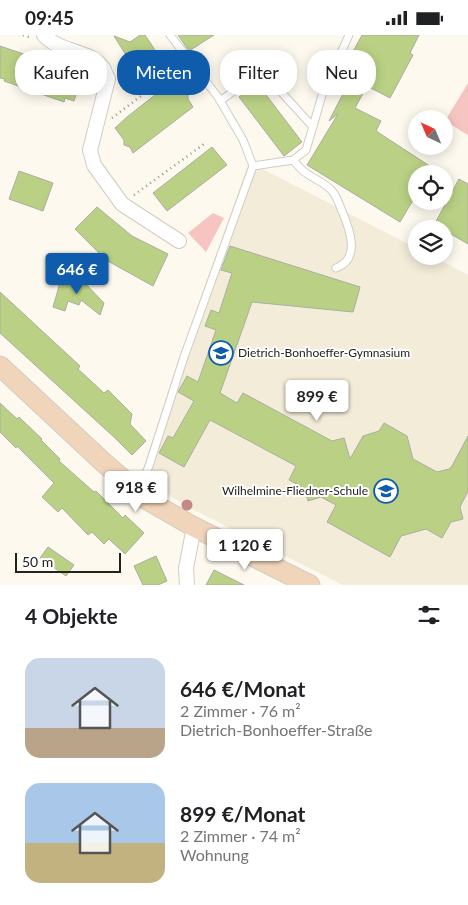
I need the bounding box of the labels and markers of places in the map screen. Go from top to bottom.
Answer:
pin: 646 € [42,253,112,295]
school or university icon: Dietrich-Bonhoeffer-Gymnasium [208,340,234,366]
place label: Dietrich-Bonhoeffer-Gymnasium [238,345,410,360]
pin: 899 € [282,379,352,422]
pin: 918 € [101,471,171,513]
school or university icon: Wilhelmine-Fliedner-Schule [373,478,399,504]
place label: Wilhelmine-Fliedner-Schule [222,483,368,498]
pin: 1 120 € [199,529,291,571]

